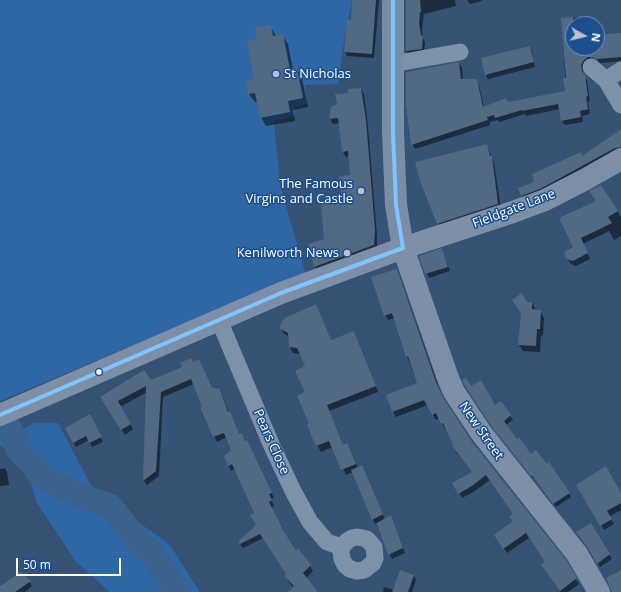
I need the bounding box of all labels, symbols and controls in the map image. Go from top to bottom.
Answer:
north arrow [565,16,605,56]
text: N [588,32,604,43]
place label: St Nicholas [284,66,351,82]
marker: St Nicholas [271,69,281,79]
place label: The Famous Virgins and Castle [245,176,353,207]
marker: The Famous Virgins and Castle [356,186,366,196]
street label: Fieldgate Lane [470,186,558,232]
place label: Kenilworth News [237,245,339,261]
marker: Kenilworth News [342,248,352,258]
unlabelled marker [94,367,104,377]
street label: New Street [455,399,507,463]
street label: Pears Close [250,407,292,477]
scale bar [18,550,123,576]
text: 50 m [23,556,51,573]

